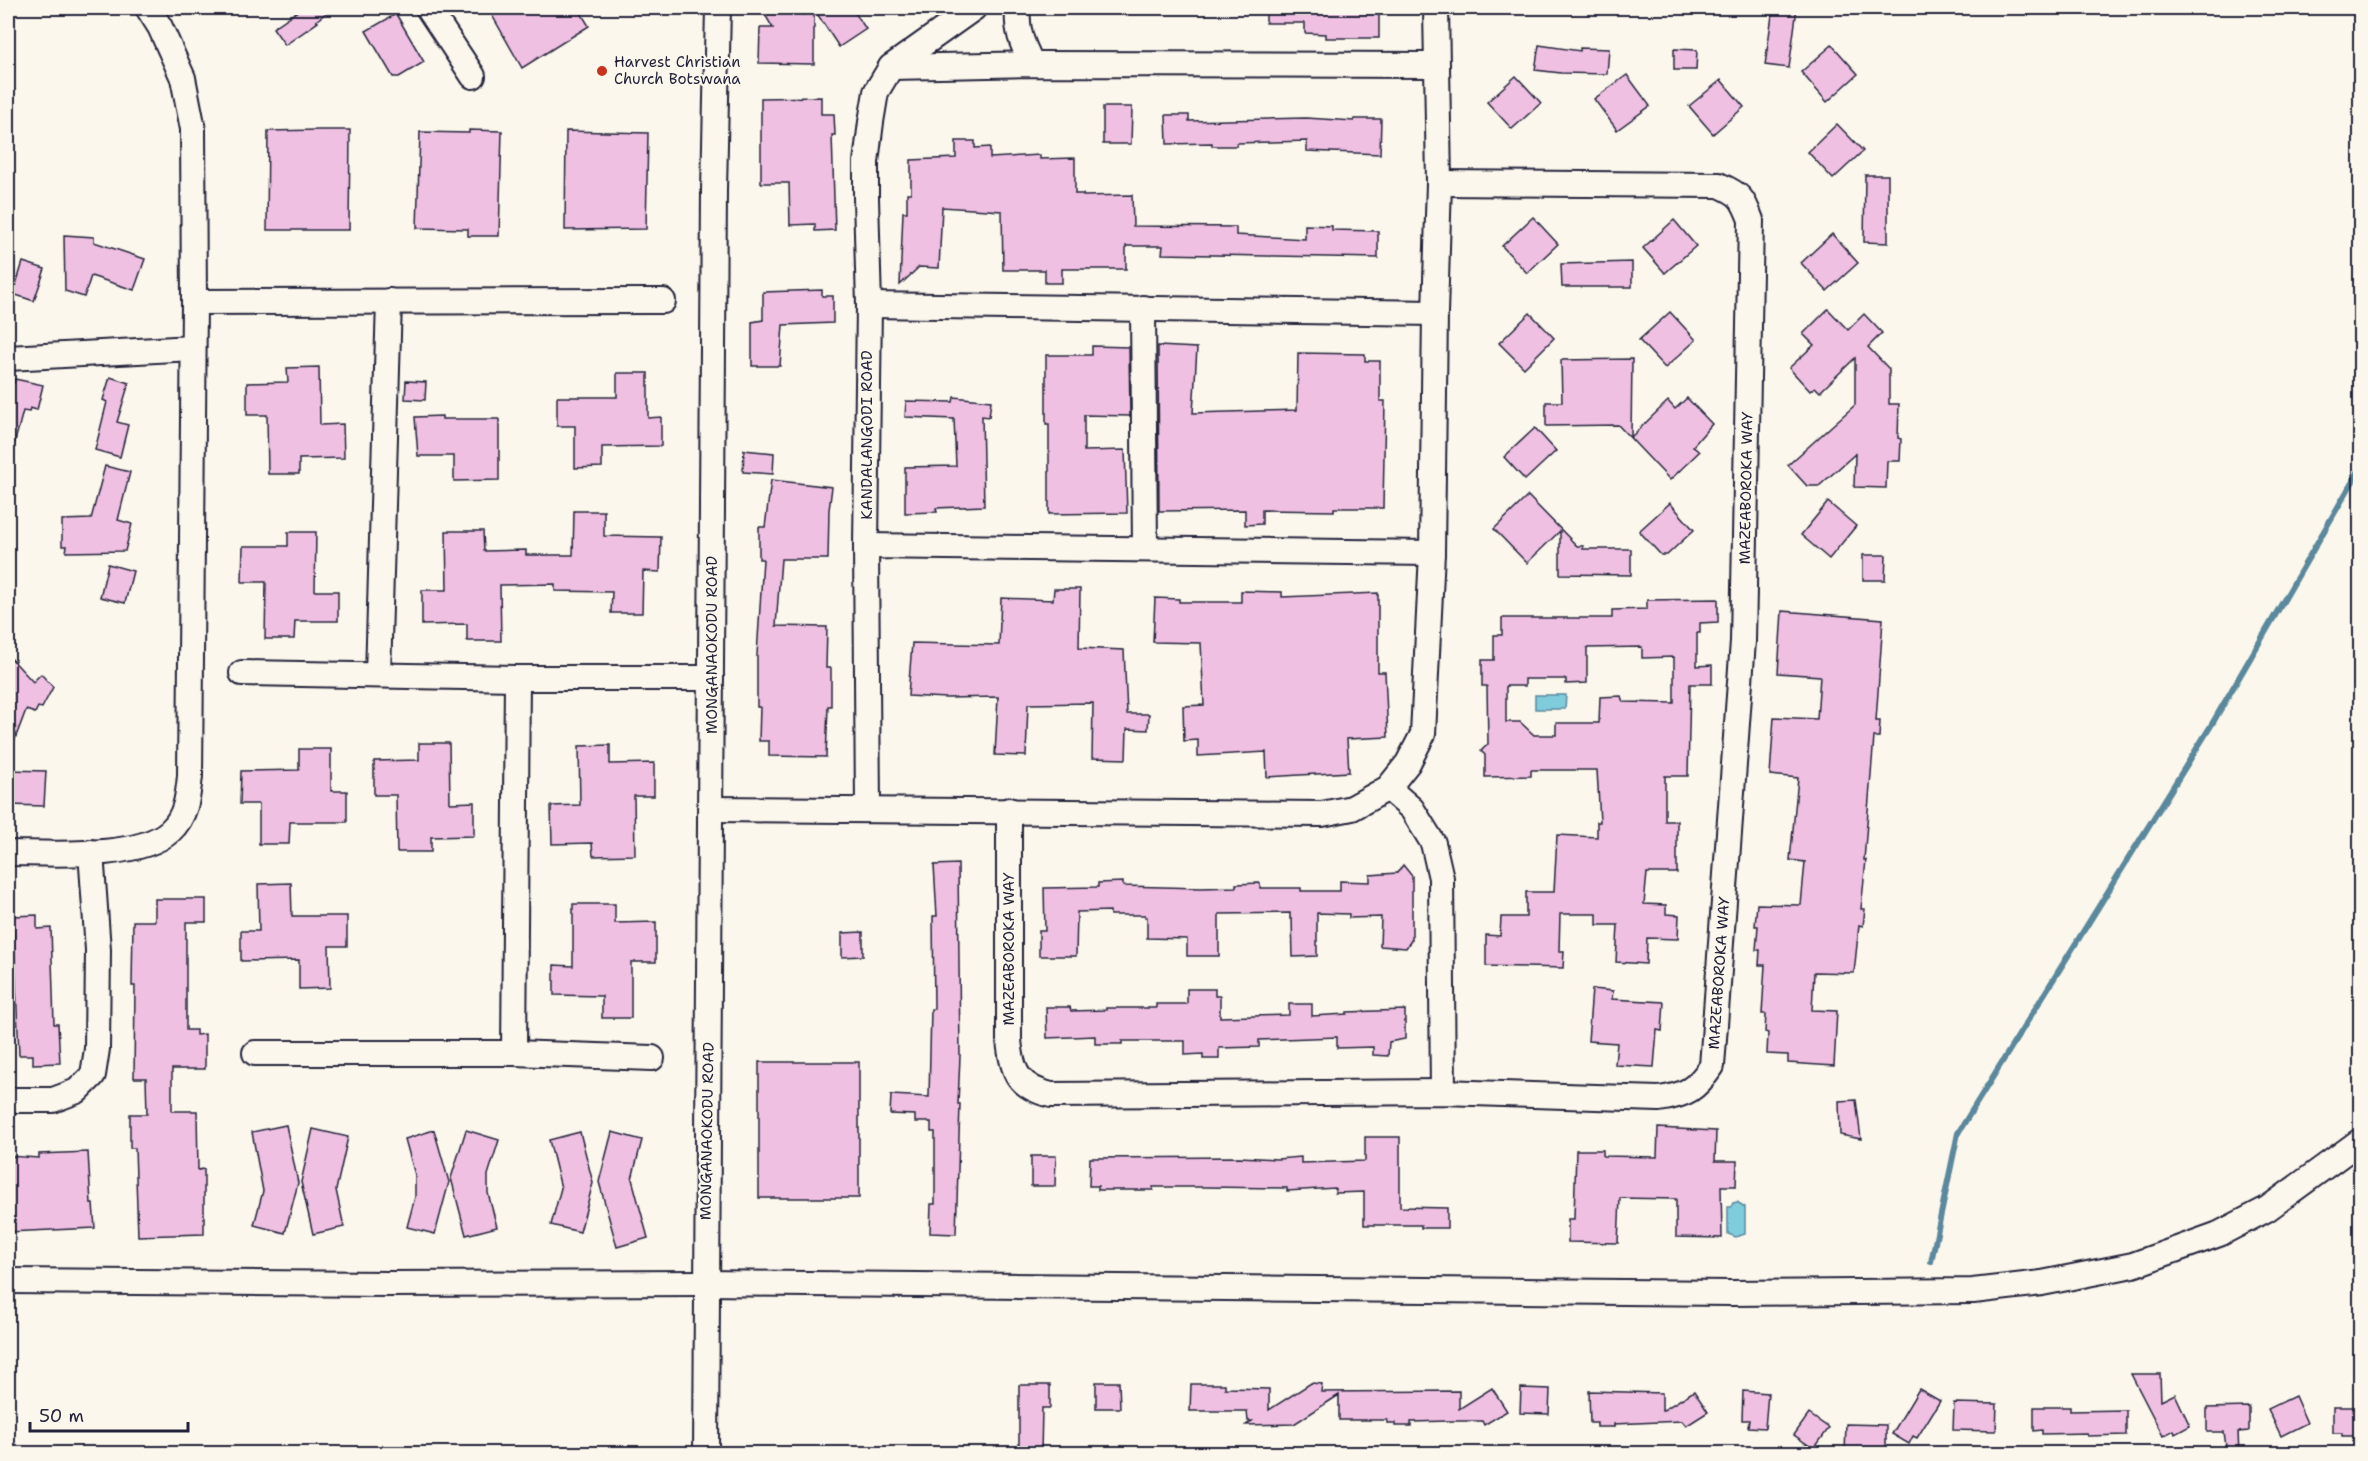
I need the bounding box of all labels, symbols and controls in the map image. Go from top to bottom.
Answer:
place label: Harvest Christian Church Botswana [614,52,741,89]
marker: Harvest Christian Church Botswana [595,64,609,78]
street label: KANDALANGODI ROAD [857,350,877,520]
street label: MAZEABOROKA WAY [1735,411,1757,565]
street label: MONGANAOKODU ROAD [702,556,722,734]
street label: MAZEABOROKA WAY [999,872,1019,1026]
street label: MAZEABOROKA WAY [1704,896,1734,1050]
street label: MONGANAOKODU ROAD [695,1042,719,1220]
scale bar [30,1395,188,1433]
text: 50 m [39,1404,84,1428]

